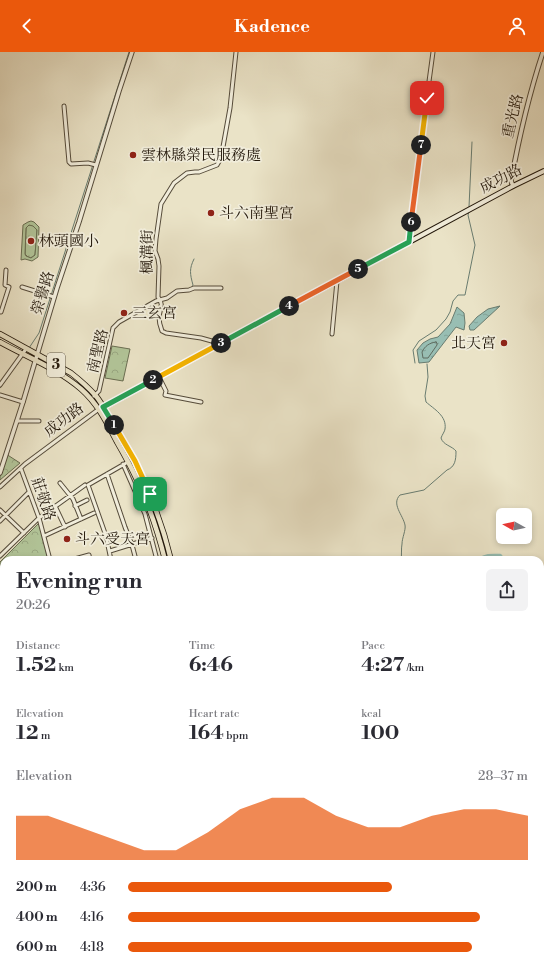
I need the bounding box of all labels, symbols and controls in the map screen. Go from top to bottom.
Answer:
icon: back [16,15,38,37]
text: Kadence [234,15,310,38]
icon: person [506,15,528,37]
pin [410,81,444,115]
icon: check [416,87,438,109]
street label: 重光路 [498,92,528,140]
pin: 7 [411,135,431,155]
text: 7 [418,138,424,152]
place label: 雲林縣榮民服務處 [141,146,261,165]
marker: 雲林縣榮民服務處 [128,150,138,160]
street label: 成功路 [477,160,525,198]
place label: 斗六南聖宮 [219,204,294,223]
marker: 斗六南聖宮 [206,208,216,218]
pin: 6 [401,212,421,232]
text: 6 [408,215,414,229]
street label: 楓溝街 [138,229,157,275]
place label: 林頭國小 [39,232,99,251]
marker: 林頭國小 [26,236,36,246]
pin: 5 [348,259,368,279]
text: 5 [355,262,361,276]
street label: 榮譽路 [27,269,59,317]
pin: 4 [279,296,299,316]
text: 4 [285,299,293,313]
place label: 三玄宮 [132,304,177,323]
marker: 三玄宮 [119,308,129,318]
street label: 南聖路 [83,327,113,375]
pin: 3 [211,333,231,353]
place label: 北天宮 [451,334,496,353]
text: 3 [218,336,224,350]
marker: 北天宮 [499,338,509,348]
road number: 3 [47,353,65,377]
pin: 2 [143,370,163,390]
text: 2 [150,373,156,387]
street label: 成功路 [40,399,88,441]
pin: 1 [104,415,124,435]
text: 1 [111,418,117,432]
street label: 莊敬路 [27,475,59,523]
pin [133,477,167,511]
icon: arrive [139,483,161,505]
north arrow [496,508,532,544]
map controls [496,508,532,544]
place label: 斗六受天宮 [75,530,150,549]
marker: 斗六受天宮 [62,534,72,544]
text: Evening run [16,568,142,595]
button: share [486,569,528,611]
text: 20:26 [16,597,50,613]
text: Distance [16,639,60,653]
text: Time [189,639,215,653]
text: Pace [361,639,385,653]
text: 1.52 [16,653,56,678]
text: 6:46 [189,653,233,678]
text: 4:27 [361,653,404,678]
text: km [56,661,74,675]
text: /km [404,661,424,675]
text: Elevation [16,707,64,721]
text: Heart rate [189,707,239,721]
text: kcal [361,707,381,721]
text: 12 [16,721,39,746]
text: 164 [189,721,224,746]
text: 100 [361,721,399,746]
text: m [39,729,50,743]
text: bpm [224,729,248,743]
text: Elevation [16,768,72,784]
text: 28–37 m [478,768,528,784]
text: 200 m [16,879,57,895]
text: 4:36 [80,879,106,895]
text: 400 m [16,909,58,925]
text: 4:16 [80,909,104,925]
text: 600 m [16,939,57,955]
text: 4:18 [80,939,104,955]

